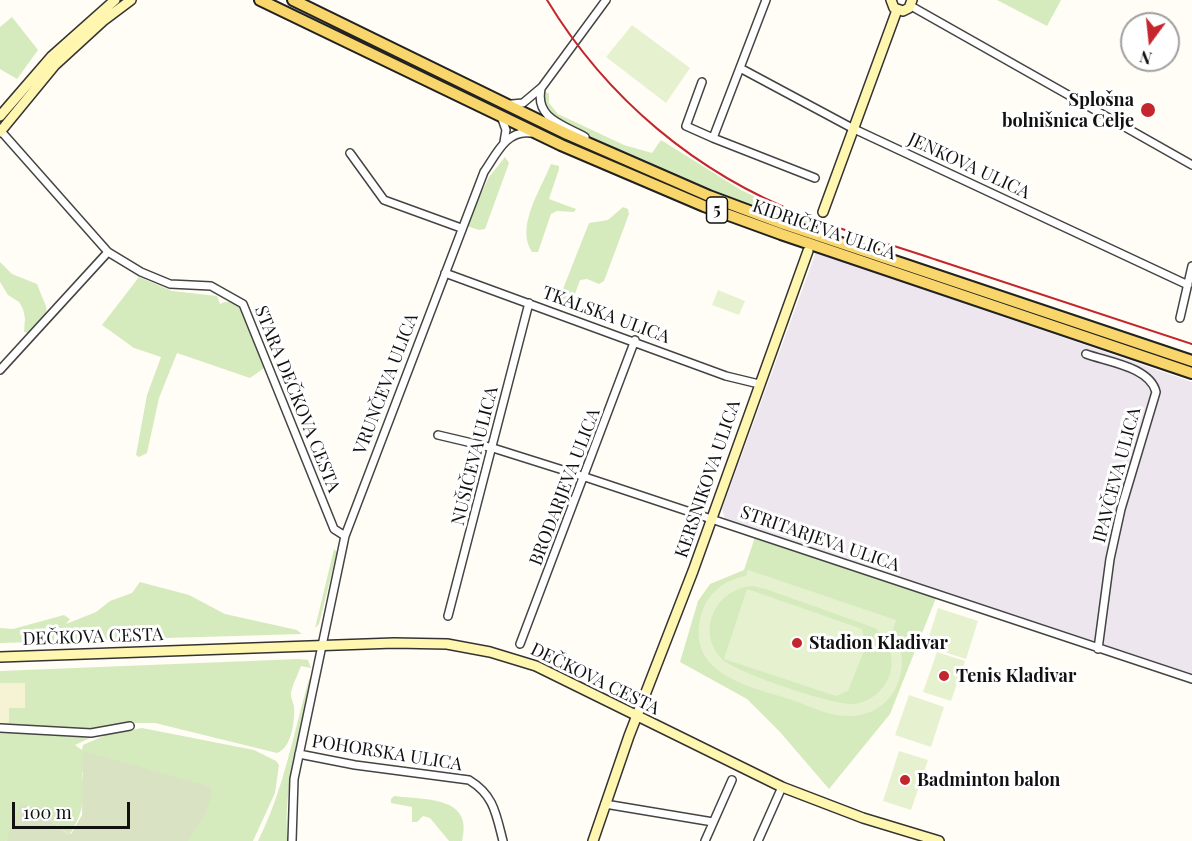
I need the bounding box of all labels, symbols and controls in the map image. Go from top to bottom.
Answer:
north arrow [1120,12,1180,72]
text: N [1137,46,1154,70]
place label: Splošna bolnišnica Celje [1002,89,1134,132]
marker: Splošna bolnišnica Celje [1139,101,1157,119]
street label: JENKOVA ULICA [905,128,1033,204]
street label: KIDRIČEVA ULICA [749,195,899,265]
road number: 5 [706,197,728,223]
street label: TKALSKA ULICA [539,282,673,348]
street label: STARA DEČKOVA CESTA [250,302,344,496]
street label: VRUNČEVA ULICA [349,310,423,458]
street label: NUŠIČEVA ULICA [447,384,503,528]
street label: KERSNIKOVA ULICA [671,397,745,561]
street label: BRODARJEVA ULICA [525,405,605,569]
street label: IPAVČEVA ULICA [1089,405,1145,545]
street label: STRITARJEVA ULICA [738,502,902,576]
street label: DEČKOVA CESTA [22,624,164,650]
place label: Stadion Kladivar [809,632,948,654]
marker: Stadion Kladivar [790,636,804,650]
street label: DEČKOVA CESTA [527,638,663,720]
place label: Tenis Kladivar [956,665,1076,687]
marker: Tenis Kladivar [937,669,951,683]
street label: POHORSKA ULICA [310,730,464,776]
place label: Badminton balon [917,769,1060,791]
marker: Badminton balon [898,773,912,787]
scale bar [15,790,134,828]
text: 100 m [23,800,72,824]

